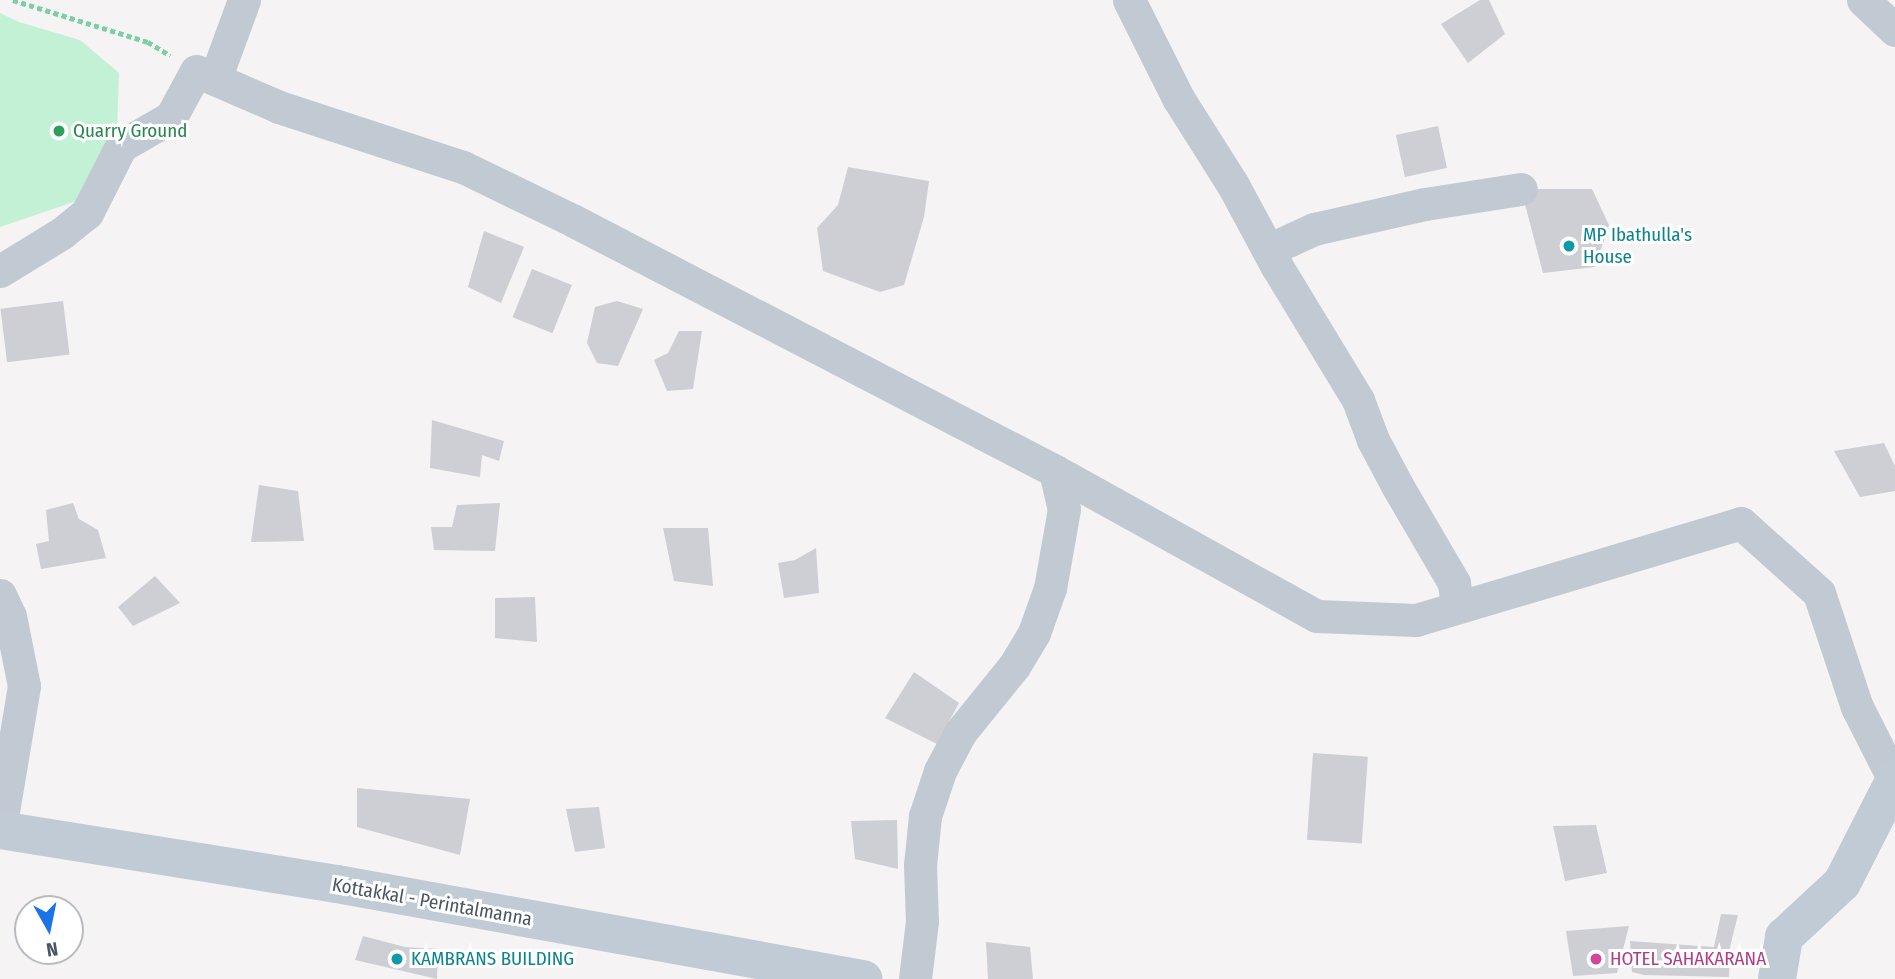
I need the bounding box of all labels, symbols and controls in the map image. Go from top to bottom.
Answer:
place label: Quarry Ground [73,120,187,142]
marker: Quarry Ground [51,123,67,139]
place label: MP Ibathulla's House [1583,224,1692,268]
marker: MP Ibathulla's House [1561,238,1577,254]
street label: Kottakkal - Perintalmanna [330,873,534,931]
north arrow [14,895,84,965]
text: N [45,937,59,962]
place label: KAMBRANS BUILDING [411,948,574,970]
place label: HOTEL SAHAKARANA [1610,948,1766,970]
marker: KAMBRANS BUILDING [389,951,405,967]
marker: HOTEL SAHAKARANA [1588,951,1604,967]

